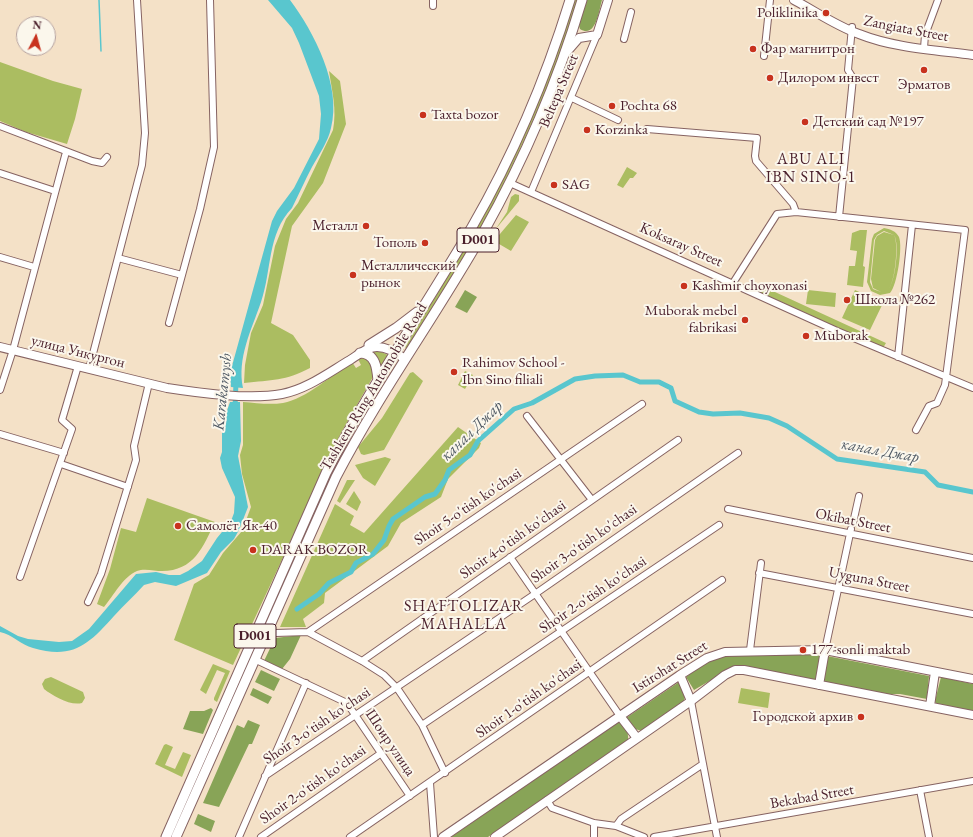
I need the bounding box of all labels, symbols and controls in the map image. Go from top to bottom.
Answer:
place label: Poliklinika [757,4,818,22]
marker: Poliklinika [821,8,831,18]
street label: Zangiata Street [862,12,950,46]
north arrow [16,16,56,56]
text: N [32,18,42,32]
place label: Фар магнитрон [761,40,855,58]
marker: Фар магнитрон [748,44,758,54]
street label: Beltepa Street [535,51,583,131]
marker: Эрматов [919,65,929,75]
place label: Дилором инвест [778,69,879,87]
marker: Дилором инвест [765,73,775,83]
place label: Эрматов [898,76,950,94]
place label: Pochta 68 [620,97,677,115]
marker: Pochta 68 [607,101,617,111]
place label: Taxta bozor [431,106,499,124]
marker: Taxta bozor [418,110,428,120]
place label: Детский сад №197 [813,113,924,131]
marker: Детский сад №197 [800,117,810,127]
place label: Korzinka [595,121,648,139]
marker: Korzinka [582,125,592,135]
district label: ABU ALI IBN SINO-1 [766,150,856,188]
place label: SAG [562,176,590,194]
marker: SAG [549,180,559,190]
place label: Металл [312,217,358,235]
street label: Koksaray Street [637,219,725,271]
marker: Металл [361,221,371,231]
road number: D001 [457,228,499,252]
place label: Тополь [373,234,417,252]
marker: Тополь [420,238,430,248]
place label: Металлический рынок [361,257,456,292]
marker: Металлический рынок [348,270,358,280]
place label: Kashmir choyxonasi [692,277,807,295]
marker: Kashmir choyxonasi [679,281,689,291]
place label: Школа №262 [855,291,935,309]
marker: Школа №262 [842,295,852,305]
street label: Tashkent Ring Automobile Road [317,300,431,474]
place label: Muborak mebel fabrikasi [645,302,737,337]
marker: Muborak mebel fabrikasi [740,315,750,325]
place label: Muborak [814,327,869,345]
marker: Muborak [801,331,811,341]
street label: улица Ункургон [29,332,127,372]
water label: Karakamysh [209,353,237,431]
place label: Rahimov School - Ibn Sino filiali [462,354,565,389]
marker: Rahimov School - Ibn Sino filiali [449,367,459,377]
water label: канал Джар [437,397,507,465]
water label: канал Джар [840,435,920,467]
street label: Shoir 5-o'tish ko'chasi [411,465,525,549]
street label: Shoir 4-o'tish ko'chasi [457,497,569,583]
street label: Shoir 3-o'tish ko'chasi [528,501,640,587]
street label: Okibat Street [814,505,892,537]
place label: Самолёт Як-40 [186,517,277,535]
marker: Самолёт Як-40 [173,521,183,531]
place label: DARAK BOZOR [261,541,369,559]
marker: DARAK BOZOR [248,545,258,555]
street label: Shoir 2-o'tish ko'chasi [536,553,650,637]
street label: Uyguna Street [827,563,911,597]
district label: SHAFTOLIZAR MAHALLA [404,597,524,635]
road number: D001 [234,624,276,648]
street label: Istirohat Street [629,637,711,697]
place label: 177-sonli maktab [811,641,910,659]
marker: 177-sonli maktab [798,645,808,655]
street label: Shoir 1-o'tish ko'chasi [473,656,585,742]
street label: Shoir 3-o'tish ko'chasi [260,684,374,768]
street label: Шоир улица [361,706,419,780]
place label: Городской архив [752,708,853,726]
marker: Городской архив [856,712,866,722]
street label: Shoir 2-o'tish ko'chasi [257,742,369,828]
street label: Bekabad Street [769,781,855,813]

